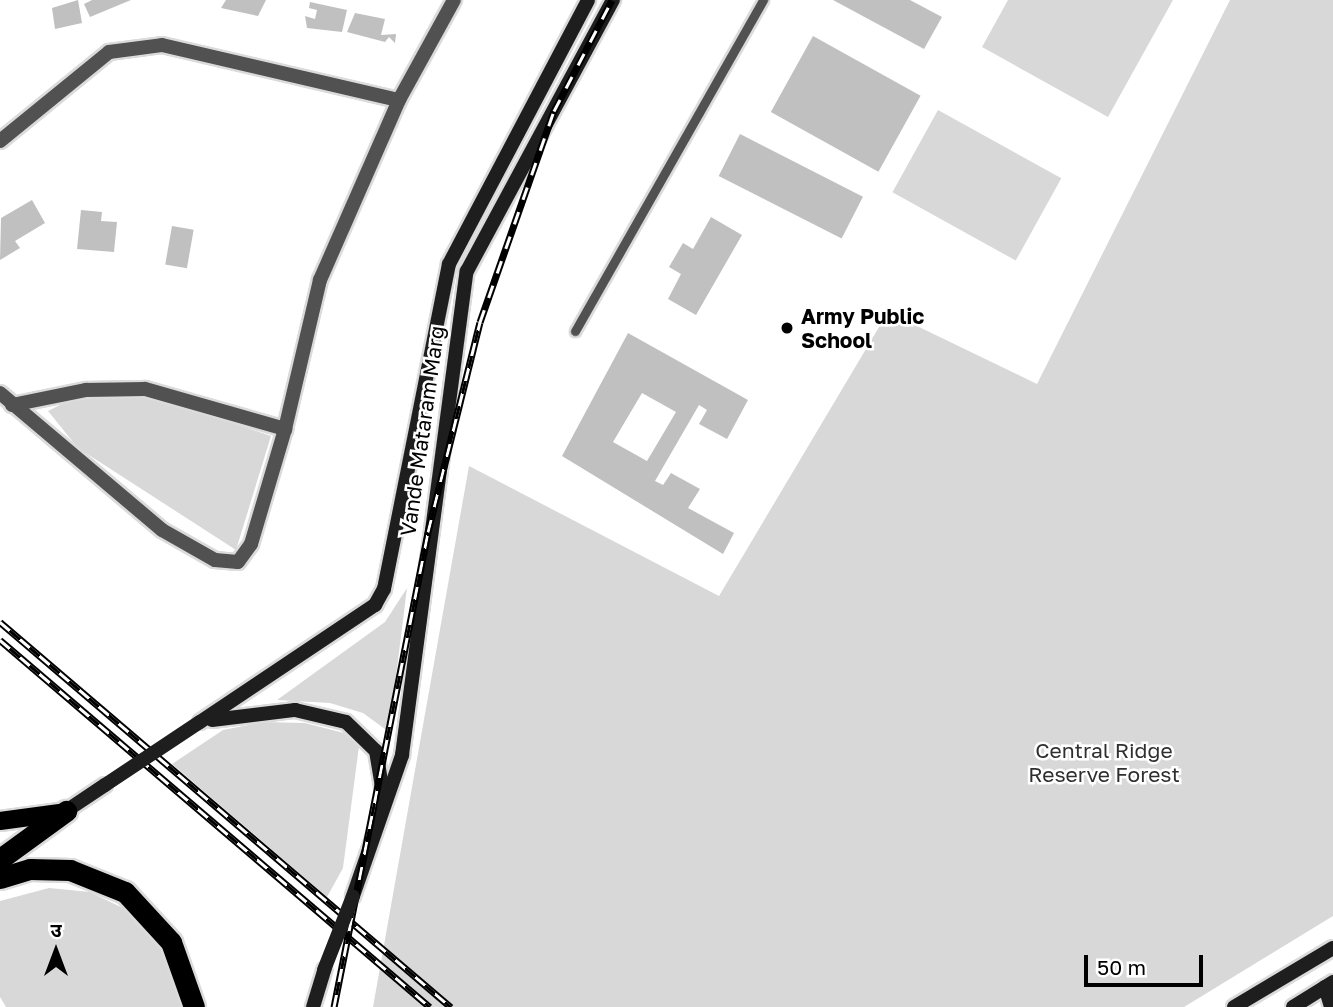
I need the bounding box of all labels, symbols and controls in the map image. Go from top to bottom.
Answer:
place label: Army Public School [801,303,924,353]
marker: Army Public School [779,320,795,336]
street label: Vande Mataram Marg [395,324,449,538]
park label: Central Ridge Reserve Forest [1028,737,1180,787]
north arrow [21,916,91,986]
text: उ [50,918,62,941]
scale bar [1088,940,1207,984]
text: 50 m [1097,954,1146,980]

